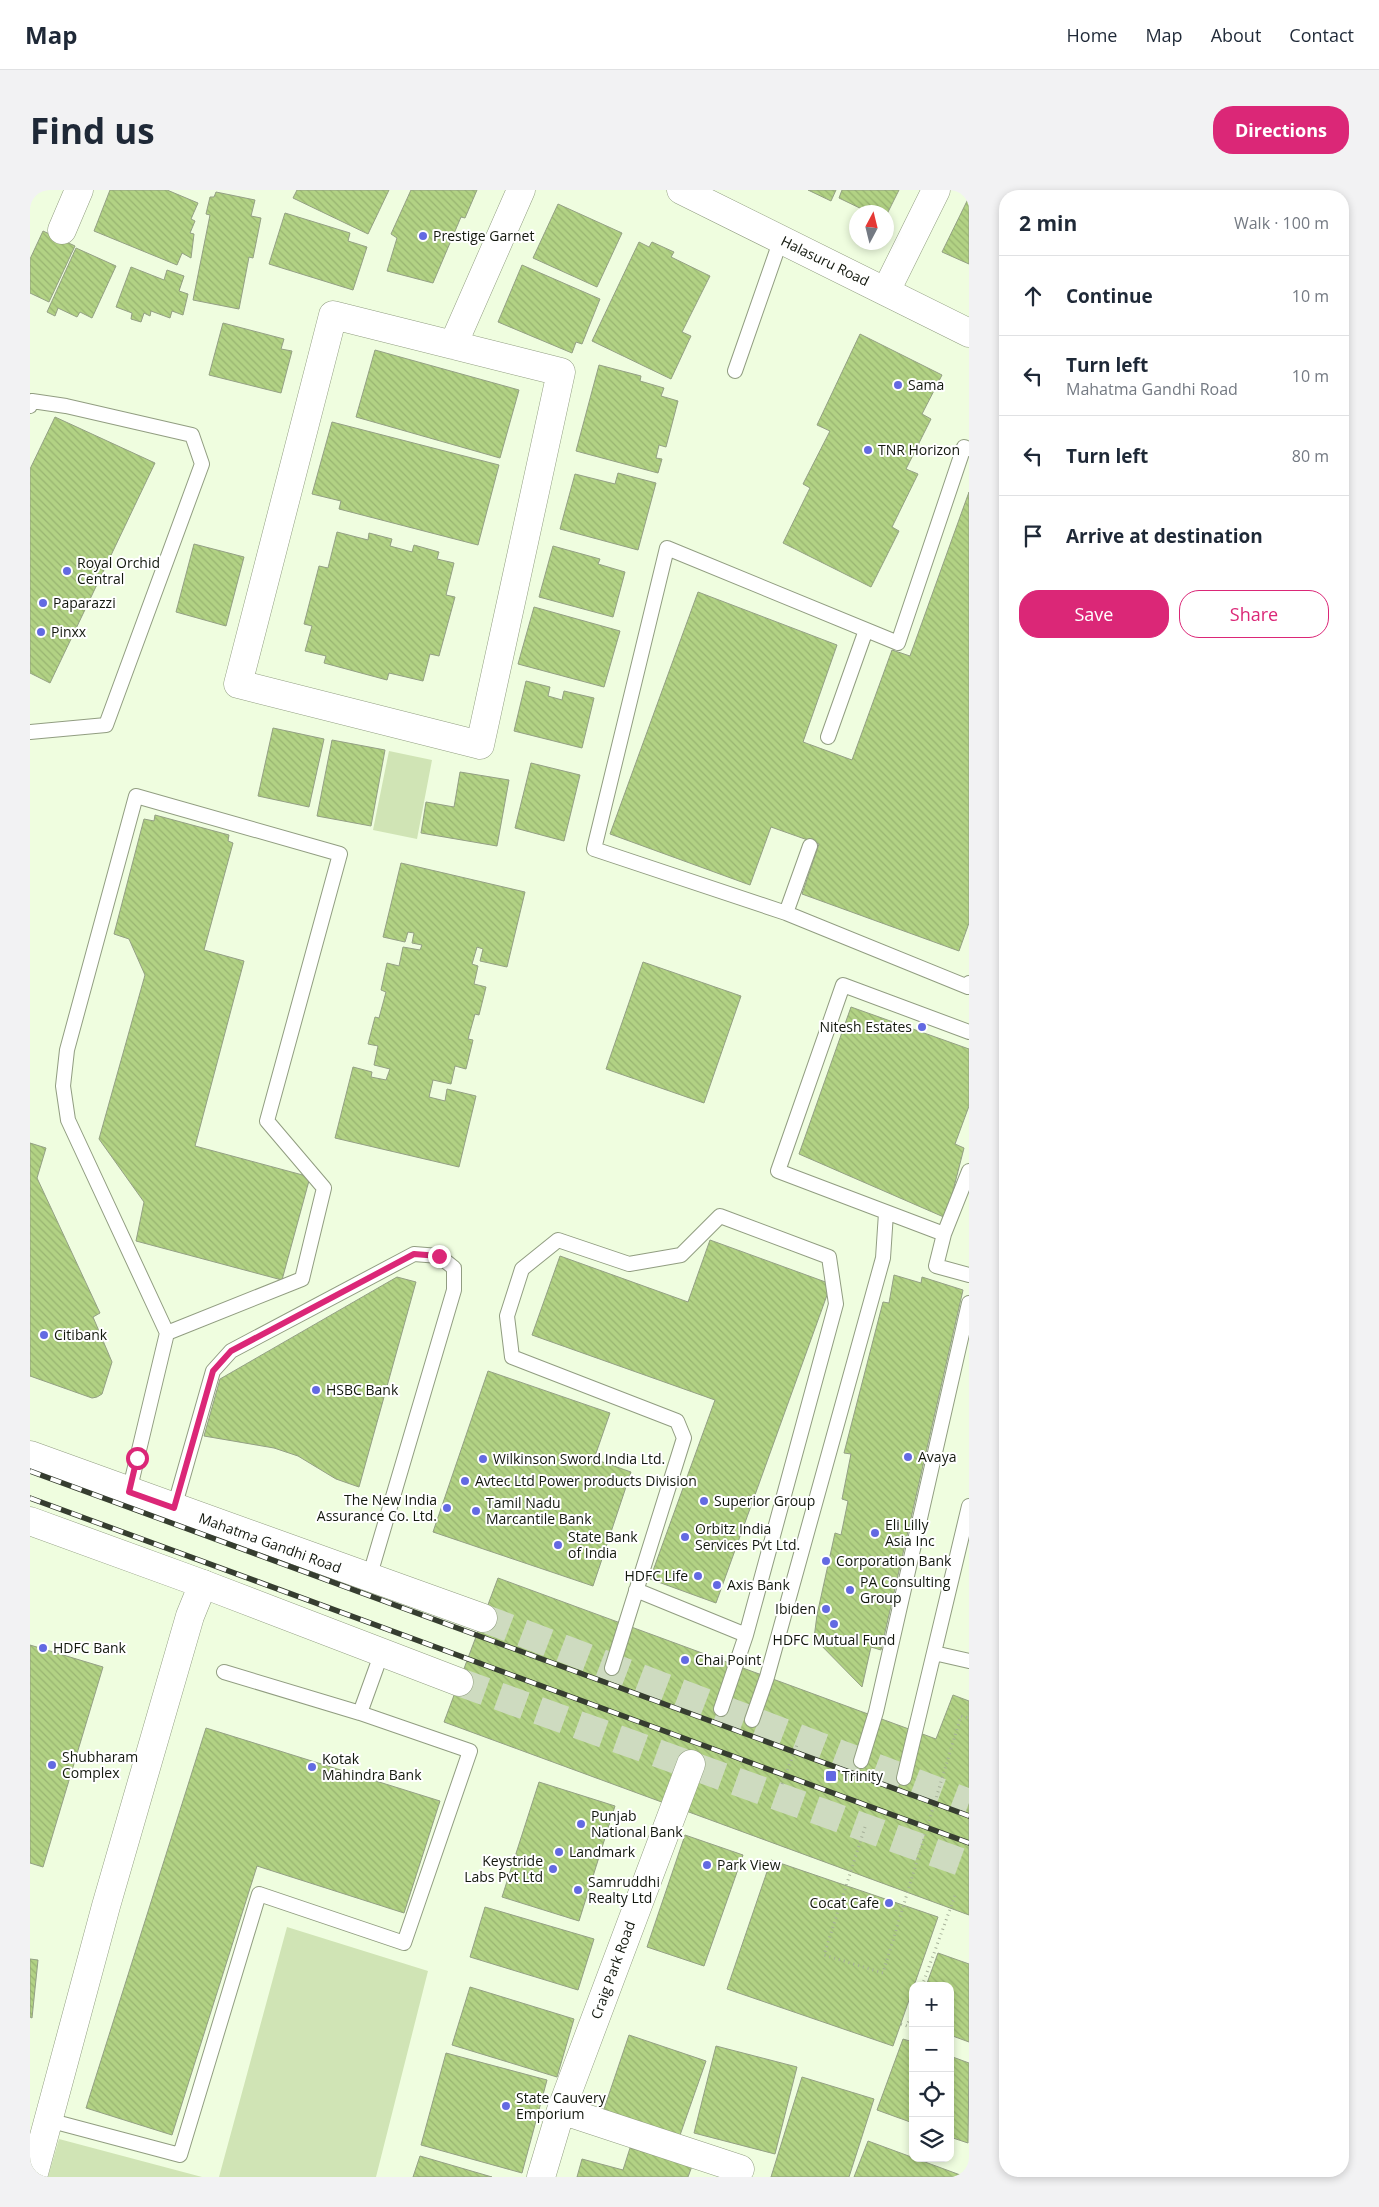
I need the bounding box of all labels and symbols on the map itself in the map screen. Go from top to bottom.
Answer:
north arrow [849,205,894,250]
place label: Prestige Garnet [433,226,534,245]
marker: Prestige Garnet [417,230,429,242]
street label: Halasuru Road [778,231,873,290]
place label: Sama [908,375,944,394]
marker: Sama [892,379,904,391]
place label: TNR Horizon [878,440,960,459]
marker: TNR Horizon [862,444,874,456]
place label: Royal Orchid Central [77,553,160,588]
marker: Royal Orchid Central [61,565,73,577]
place label: Paparazzi [53,593,116,612]
marker: Paparazzi [37,597,49,609]
place label: Pinxx [51,622,87,641]
marker: Pinxx [35,626,47,638]
place label: Nitesh Estates [819,1017,912,1036]
marker: Nitesh Estates [916,1021,928,1033]
route end [428,1245,451,1268]
place label: Citibank [54,1325,108,1344]
marker: Citibank [38,1329,50,1341]
place label: HSBC Bank [326,1380,399,1399]
marker: HSBC Bank [310,1384,322,1396]
route start [126,1447,149,1470]
place label: Avaya [918,1447,956,1466]
place label: Wilkinson Sword India Ltd. [493,1449,665,1468]
marker: Avaya [902,1451,914,1463]
marker: Wilkinson Sword India Ltd. [477,1453,489,1465]
place label: Avtec Ltd Power products Division [475,1471,697,1490]
marker: Avtec Ltd Power products Division [459,1475,471,1487]
place label: The New India Assurance Co. Ltd. [317,1490,437,1525]
place label: Superior Group [714,1491,815,1510]
place label: Tamil Nadu Marcantile Bank [486,1493,592,1528]
marker: Superior Group [698,1495,710,1507]
marker: The New India Assurance Co. Ltd. [441,1502,453,1514]
marker: Tamil Nadu Marcantile Bank [470,1505,482,1517]
street label: Mahatma Gandhi Road [196,1508,344,1577]
place label: Eli Lilly Asia Inc [885,1515,935,1550]
place label: Orbitz India Services Pvt Ltd. [695,1519,800,1554]
place label: State Bank of India [568,1527,638,1562]
marker: Eli Lilly Asia Inc [869,1527,881,1539]
marker: Orbitz India Services Pvt Ltd. [679,1531,691,1543]
marker: State Bank of India [552,1539,564,1551]
place label: Corporation Bank [836,1551,952,1570]
marker: Corporation Bank [820,1555,832,1567]
place label: HDFC Life [624,1566,688,1585]
marker: HDFC Life [692,1570,704,1582]
place label: PA Consulting Group [860,1572,951,1607]
place label: Axis Bank [727,1575,790,1594]
marker: Axis Bank [711,1579,723,1591]
marker: PA Consulting Group [844,1584,856,1596]
place label: Ibiden [775,1599,816,1618]
marker: Ibiden [820,1603,832,1615]
marker: HDFC Mutual Fund [828,1618,840,1630]
place label: HDFC Mutual Fund [773,1630,895,1649]
place label: HDFC Bank [53,1638,127,1657]
marker: HDFC Bank [37,1642,49,1654]
place label: Chai Point [695,1650,761,1669]
marker: Chai Point [679,1654,691,1666]
place label: Shubharam Complex [62,1747,138,1782]
place label: Kotak Mahindra Bank [322,1749,422,1784]
marker: Shubharam Complex [46,1759,58,1771]
marker: Kotak Mahindra Bank [306,1761,318,1773]
place label: Trinity [842,1766,884,1785]
marker: Trinity [824,1769,838,1783]
place label: Punjab National Bank [591,1806,683,1841]
marker: Punjab National Bank [575,1818,587,1830]
place label: Landmark [569,1842,636,1861]
marker: Landmark [553,1846,565,1858]
place label: Keystride Labs Pvt Ltd [464,1851,543,1886]
place label: Park View [717,1855,781,1874]
marker: Park View [701,1859,713,1871]
marker: Keystride Labs Pvt Ltd [547,1863,559,1875]
place label: Samruddhi Realty Ltd [588,1872,660,1907]
marker: Samruddhi Realty Ltd [572,1884,584,1896]
place label: Cocat Cafe [809,1893,879,1912]
marker: Cocat Cafe [883,1897,895,1909]
street label: Craig Park Road [586,1918,639,2022]
place label: State Cauvery Emporium [516,2088,607,2123]
marker: State Cauvery Emporium [500,2100,512,2112]

